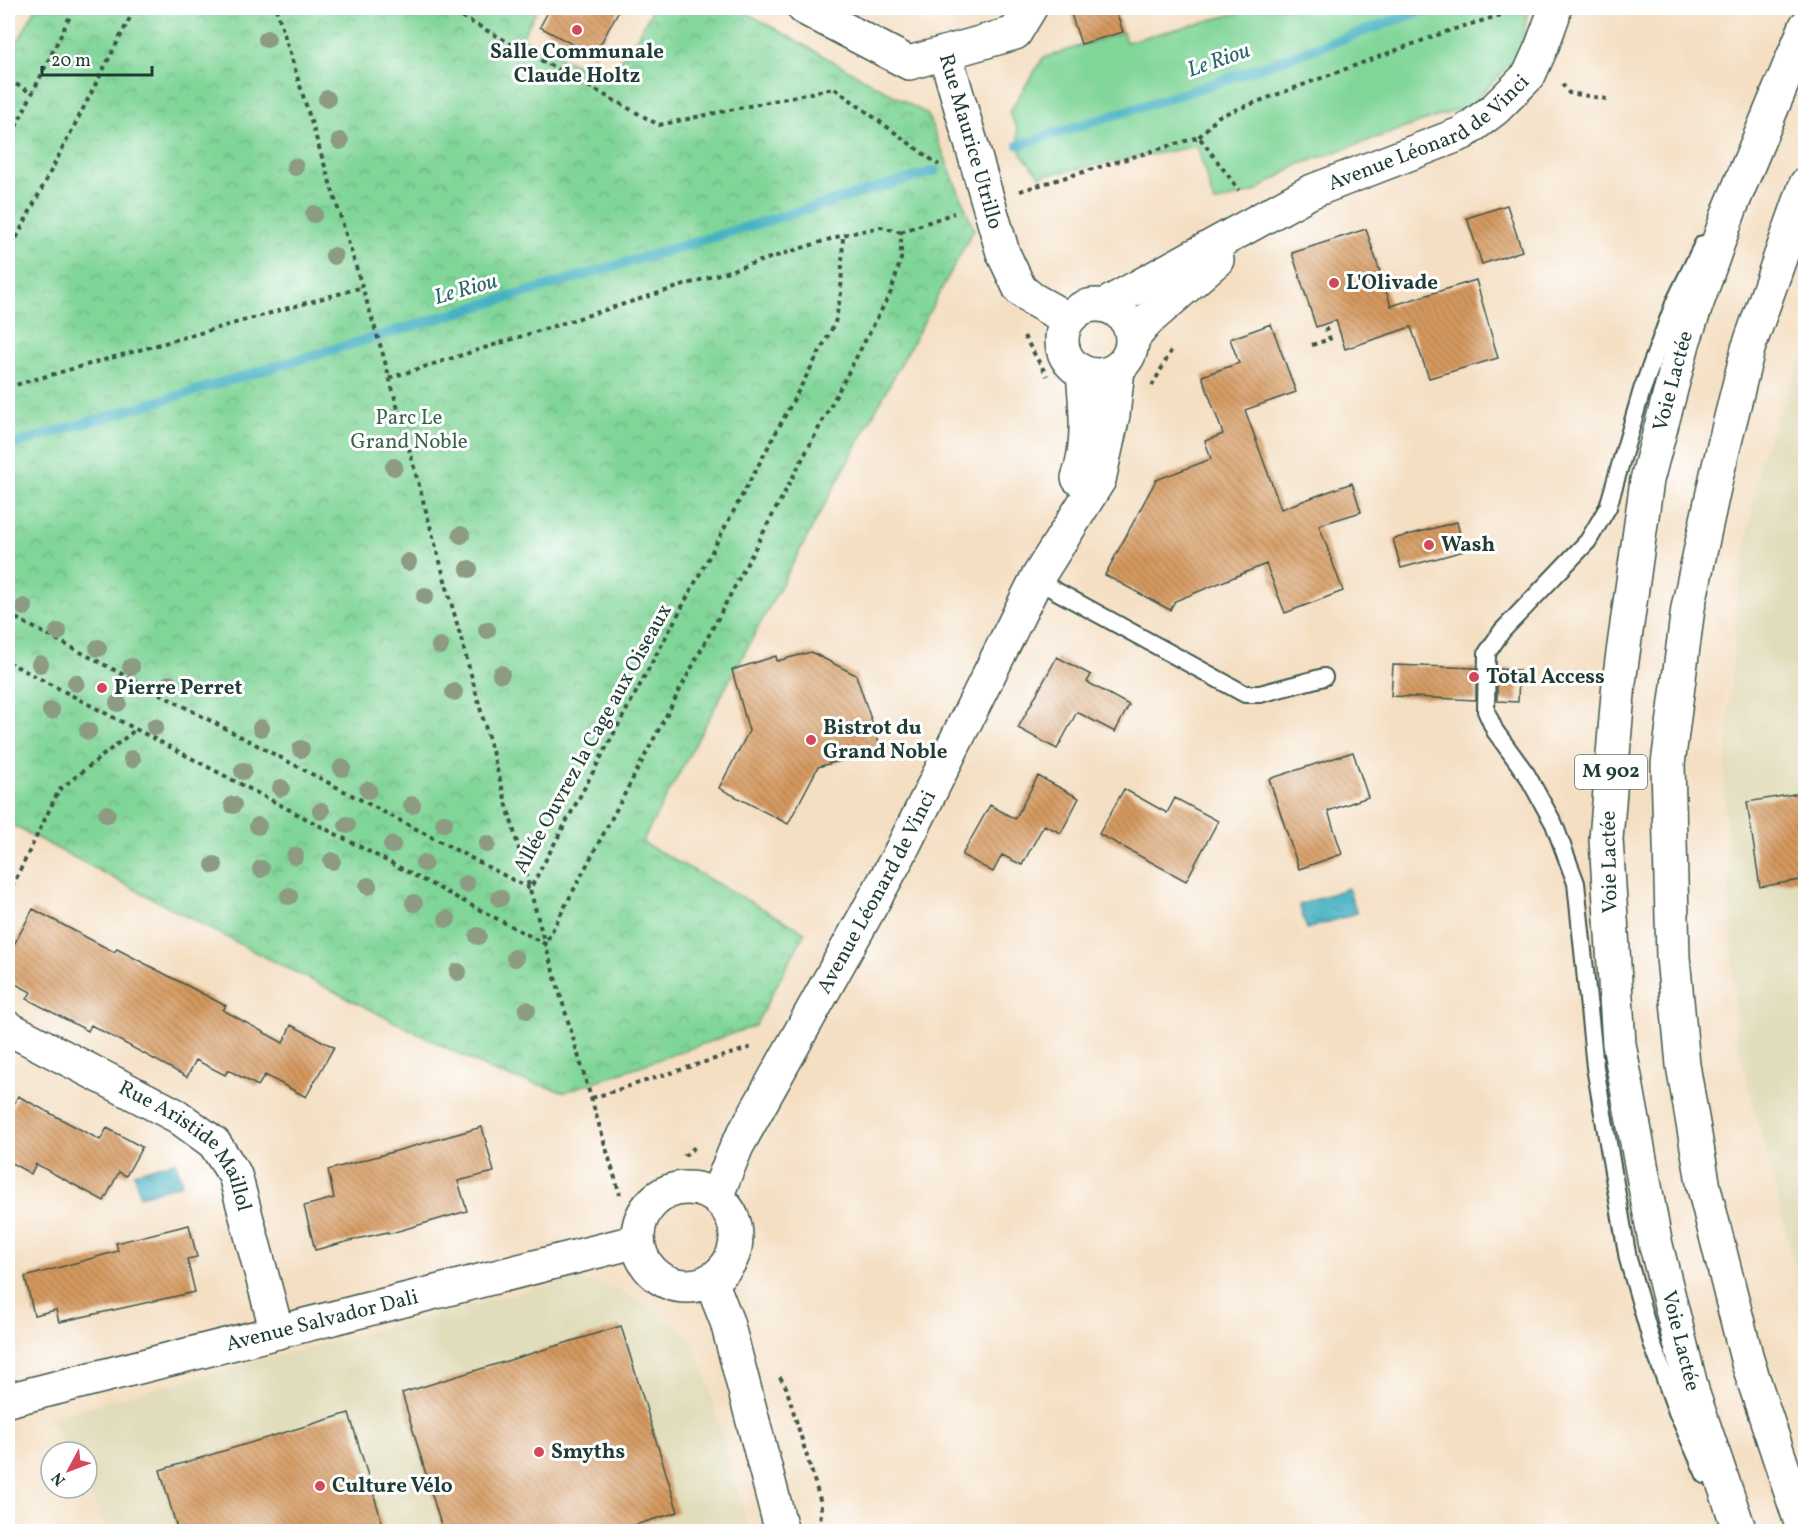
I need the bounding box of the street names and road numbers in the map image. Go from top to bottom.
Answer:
street label: Rue Maurice Utrillo [931,50,1010,233]
street label: Avenue Léonard de Vinci [1324,68,1536,198]
street label: Voie Lactée [1646,327,1701,434]
street label: Allée Ouvrez la Cage aux Oiseaux [507,599,679,879]
road number: M 902 [1575,755,1647,789]
street label: Avenue Léonard de Vinci [810,786,943,999]
street label: Voie Lactée [1595,810,1625,914]
street label: Rue Aristide Maillol [113,1074,259,1214]
street label: Avenue Salvador Dali [223,1283,421,1359]
street label: Voie Lactée [1654,1288,1707,1394]

